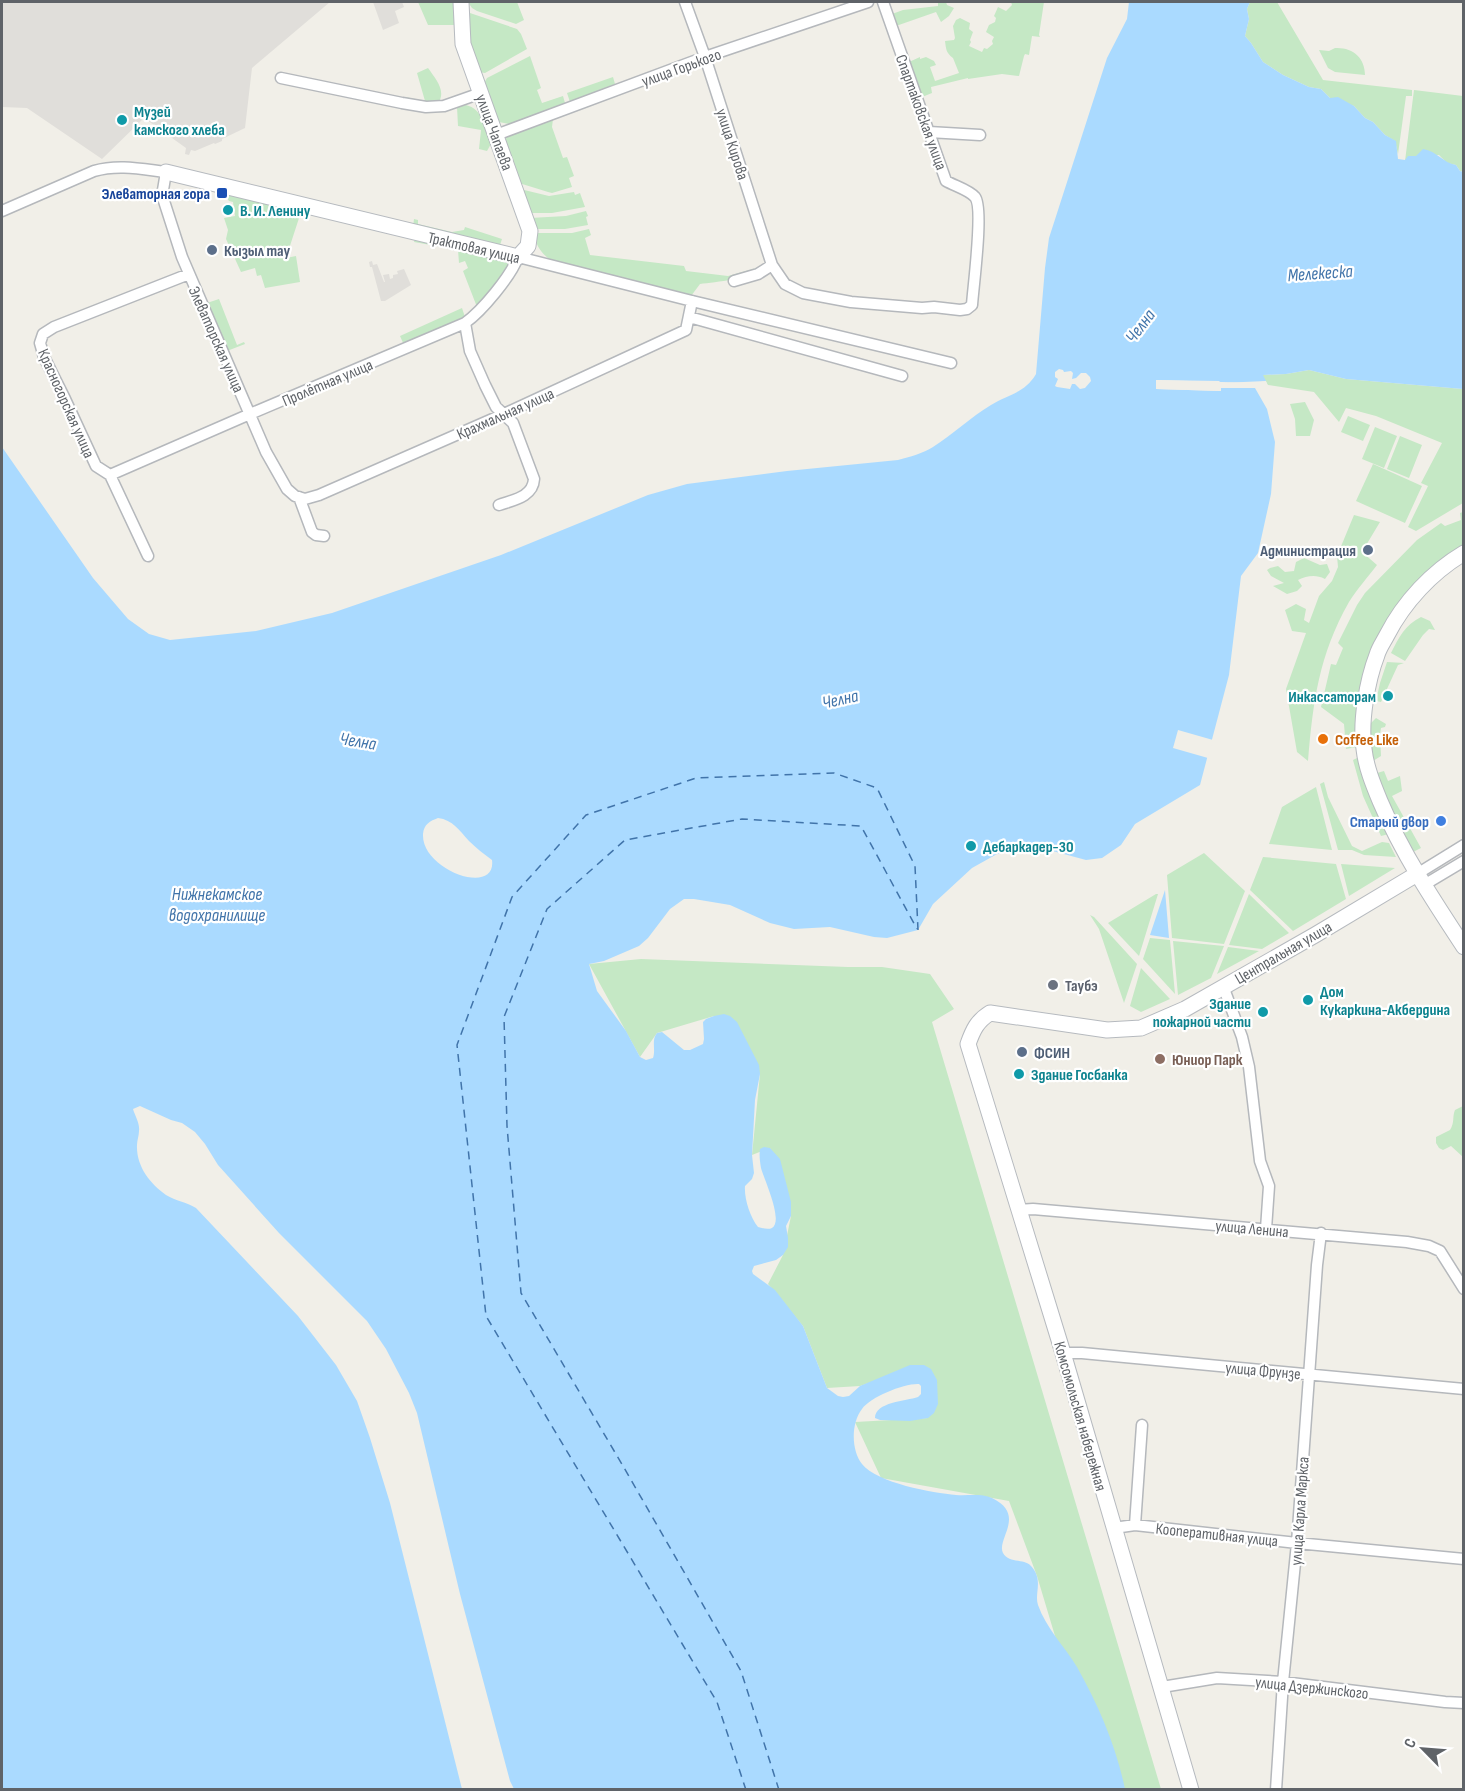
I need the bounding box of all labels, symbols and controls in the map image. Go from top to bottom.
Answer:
street label: улица Горького [639,45,724,92]
street label: Спартаковская улица [891,52,950,173]
street label: улица Чапаева [471,92,516,173]
place label: Музей камского хлеба [134,103,225,140]
street label: улица Кирова [711,106,752,182]
marker: Музей камского хлеба [115,113,129,127]
place label: Элеваторная гора [102,185,210,204]
marker: Элеваторная гора [215,186,229,200]
place label: В. И. Ленину [240,202,311,221]
marker: В. И. Ленину [221,203,235,217]
street label: Трактовая улица [426,229,522,268]
place label: Кызыл тау [224,242,291,261]
marker: Кызыл тау [205,243,219,257]
water label: Мелекеска [1287,261,1354,286]
street label: Элеваторская улица [184,283,248,396]
water label: Челна [1121,305,1160,347]
street label: Красногорская улица [33,346,98,461]
street label: Пролётная улица [279,356,376,411]
street label: Крахмальная улица [454,384,557,444]
place label: Администрация [1259,542,1356,561]
marker: Администрация [1361,543,1375,557]
water label: Челна [820,685,861,714]
place label: Инкассаторам [1288,688,1376,707]
marker: Инкассаторам [1381,689,1395,703]
water label: Челна [338,728,378,755]
place label: Coffee Like [1335,731,1399,750]
marker: Coffee Like [1316,732,1330,746]
place label: Старый двор [1350,813,1429,832]
marker: Старый двор [1434,814,1448,828]
place label: Дебаркадер-30 [983,838,1074,857]
marker: Дебаркадер-30 [964,839,978,853]
water label: Нижнекамское водохранилище [169,884,265,926]
street label: Центральная улица [1232,918,1336,989]
place label: Таубэ [1065,977,1098,996]
marker: Таубэ [1046,978,1060,992]
place label: Дом Кукаркина-Акбердина [1320,983,1450,1020]
marker: Дом Кукаркина-Акбердина [1301,993,1315,1007]
place label: Здание пожарной части [1153,995,1251,1032]
marker: Здание пожарной части [1256,1005,1270,1019]
place label: ФСИН [1034,1044,1070,1063]
marker: ФСИН [1015,1045,1029,1059]
place label: Юниор Парк [1172,1051,1243,1070]
marker: Юниор Парк [1153,1052,1167,1066]
place label: Здание Госбанка [1031,1066,1128,1085]
marker: Здание Госбанка [1012,1067,1026,1081]
street label: улица Ленина [1214,1217,1289,1242]
street label: Комсомольская набережная [1049,1339,1110,1493]
street label: улица Фрунзе [1224,1359,1301,1384]
street label: улица Карла Маркса [1287,1456,1314,1566]
street label: Кооперативная улица [1155,1520,1279,1551]
street label: улица Дзержинского [1254,1673,1369,1704]
north arrow [1393,1719,1453,1779]
text: С [1400,1736,1421,1751]

